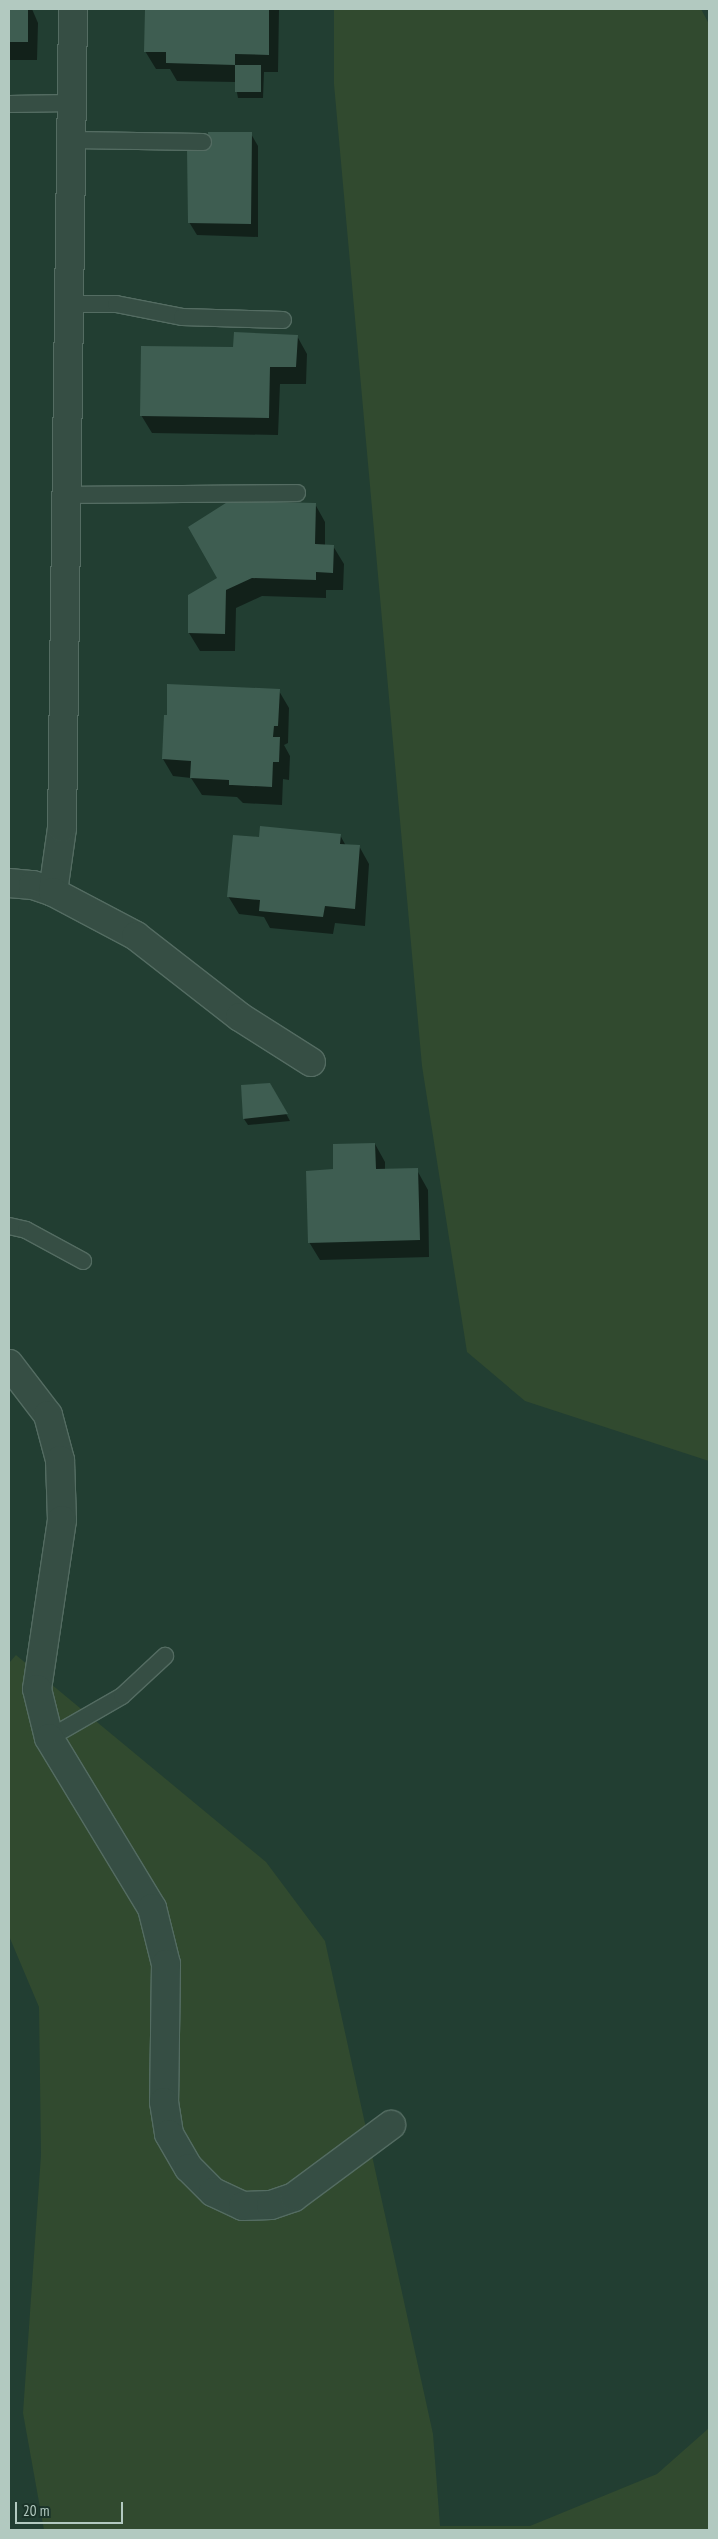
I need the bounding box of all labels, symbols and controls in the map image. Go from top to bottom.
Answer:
scale bar [18,2492,125,2524]
text: 20 m [23,2501,49,2520]

